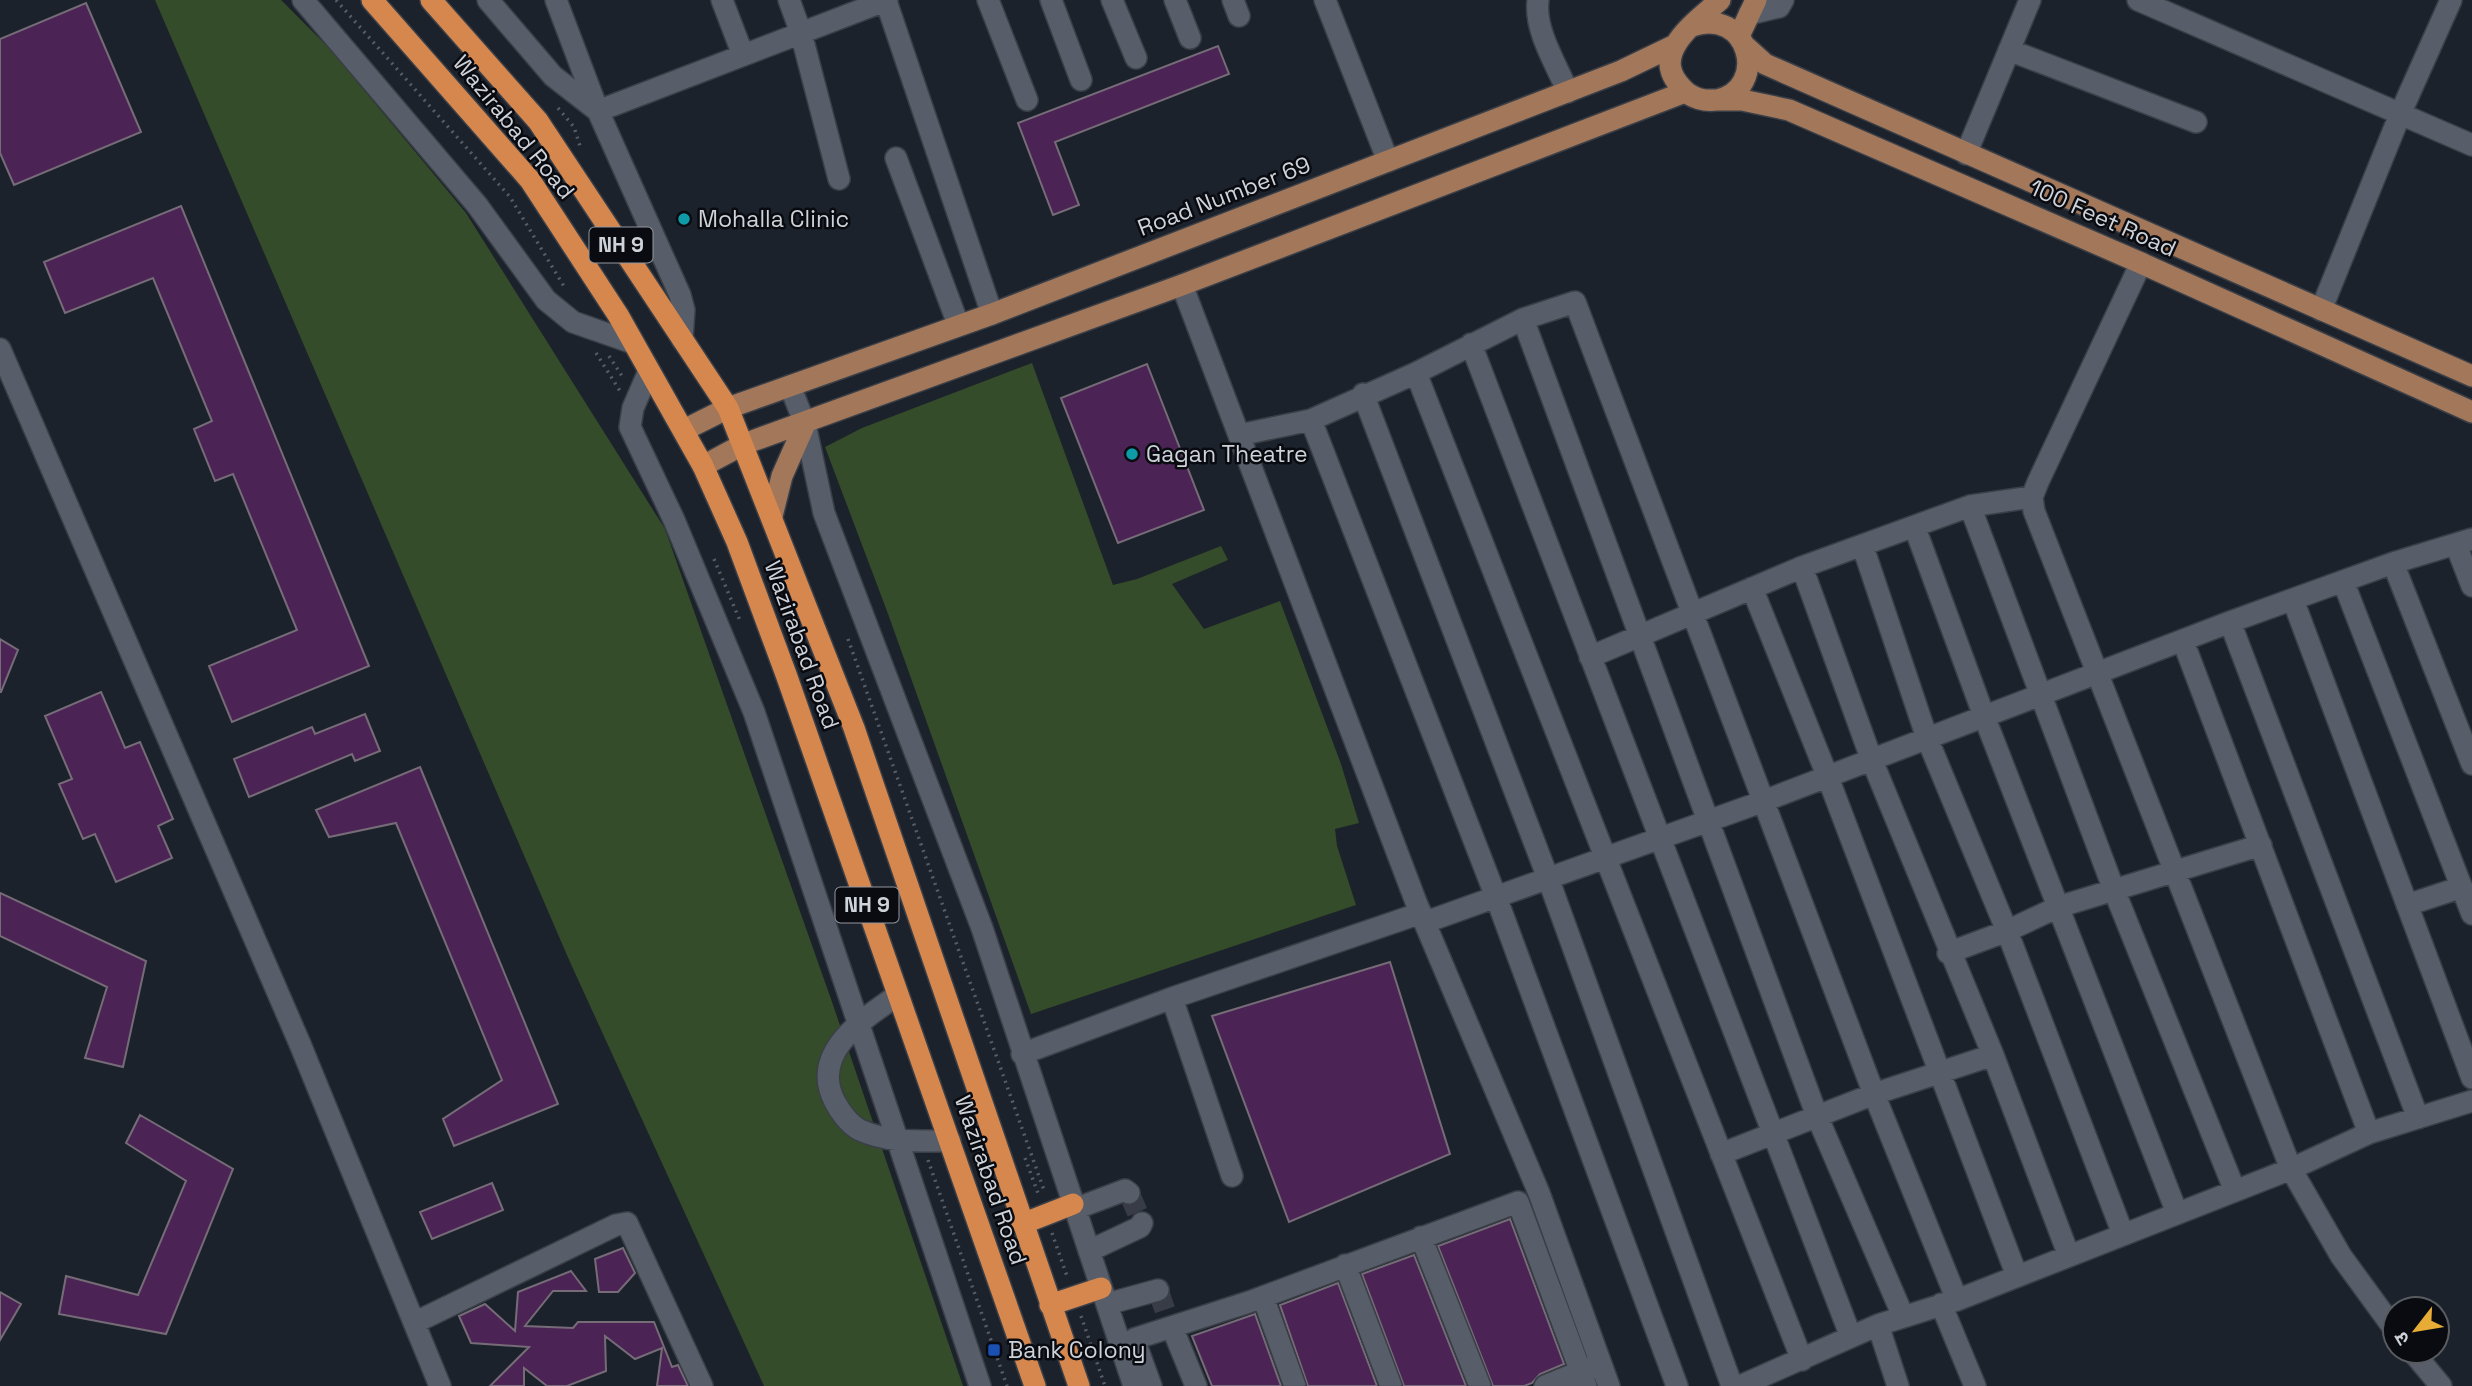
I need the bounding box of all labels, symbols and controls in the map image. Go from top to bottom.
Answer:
street label: Wazirabad Road [447,49,581,205]
street label: Road Number 69 [1133,149,1315,243]
street label: 100 Feet Road [2025,172,2181,264]
place label: Mohalla Clinic [698,204,849,234]
marker: Mohalla Clinic [676,211,692,227]
road number: NH 9 [590,228,652,262]
place label: Gagan Theatre [1146,439,1308,469]
marker: Gagan Theatre [1124,446,1140,462]
street label: Wazirabad Road [758,557,846,733]
road number: NH 9 [836,888,898,922]
street label: Wazirabad Road [948,1091,1034,1269]
north arrow [2381,1295,2451,1365]
text: उ [2388,1327,2415,1350]
place label: Bank Colony [1008,1335,1146,1365]
marker: Bank Colony [986,1342,1002,1358]

